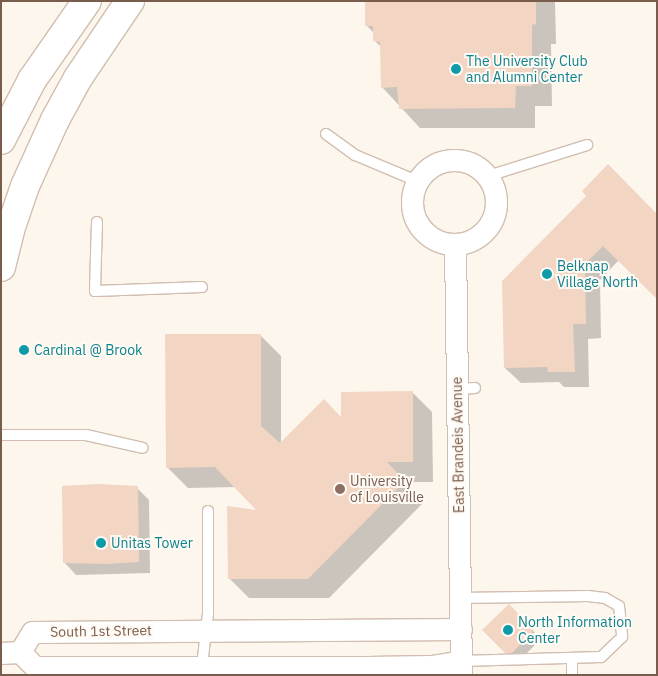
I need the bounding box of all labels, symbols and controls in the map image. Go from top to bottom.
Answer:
place label: The University Club and Alumni Center [466,53,588,85]
marker: The University Club and Alumni Center [450,63,462,75]
place label: Belknap Village North [557,258,638,290]
marker: Belknap Village North [541,268,553,280]
place label: Cardinal @ Brook [34,342,142,358]
marker: Cardinal @ Brook [18,344,30,356]
street label: East Brandeis Avenue [448,377,468,513]
place label: University of Louisville [350,473,424,506]
marker: University of Louisville [334,483,346,495]
place label: Unitas Tower [111,535,193,551]
marker: Unitas Tower [95,537,107,549]
place label: North Information Center [518,614,632,646]
street label: South 1st Street [50,622,152,640]
marker: North Information Center [502,624,514,636]

